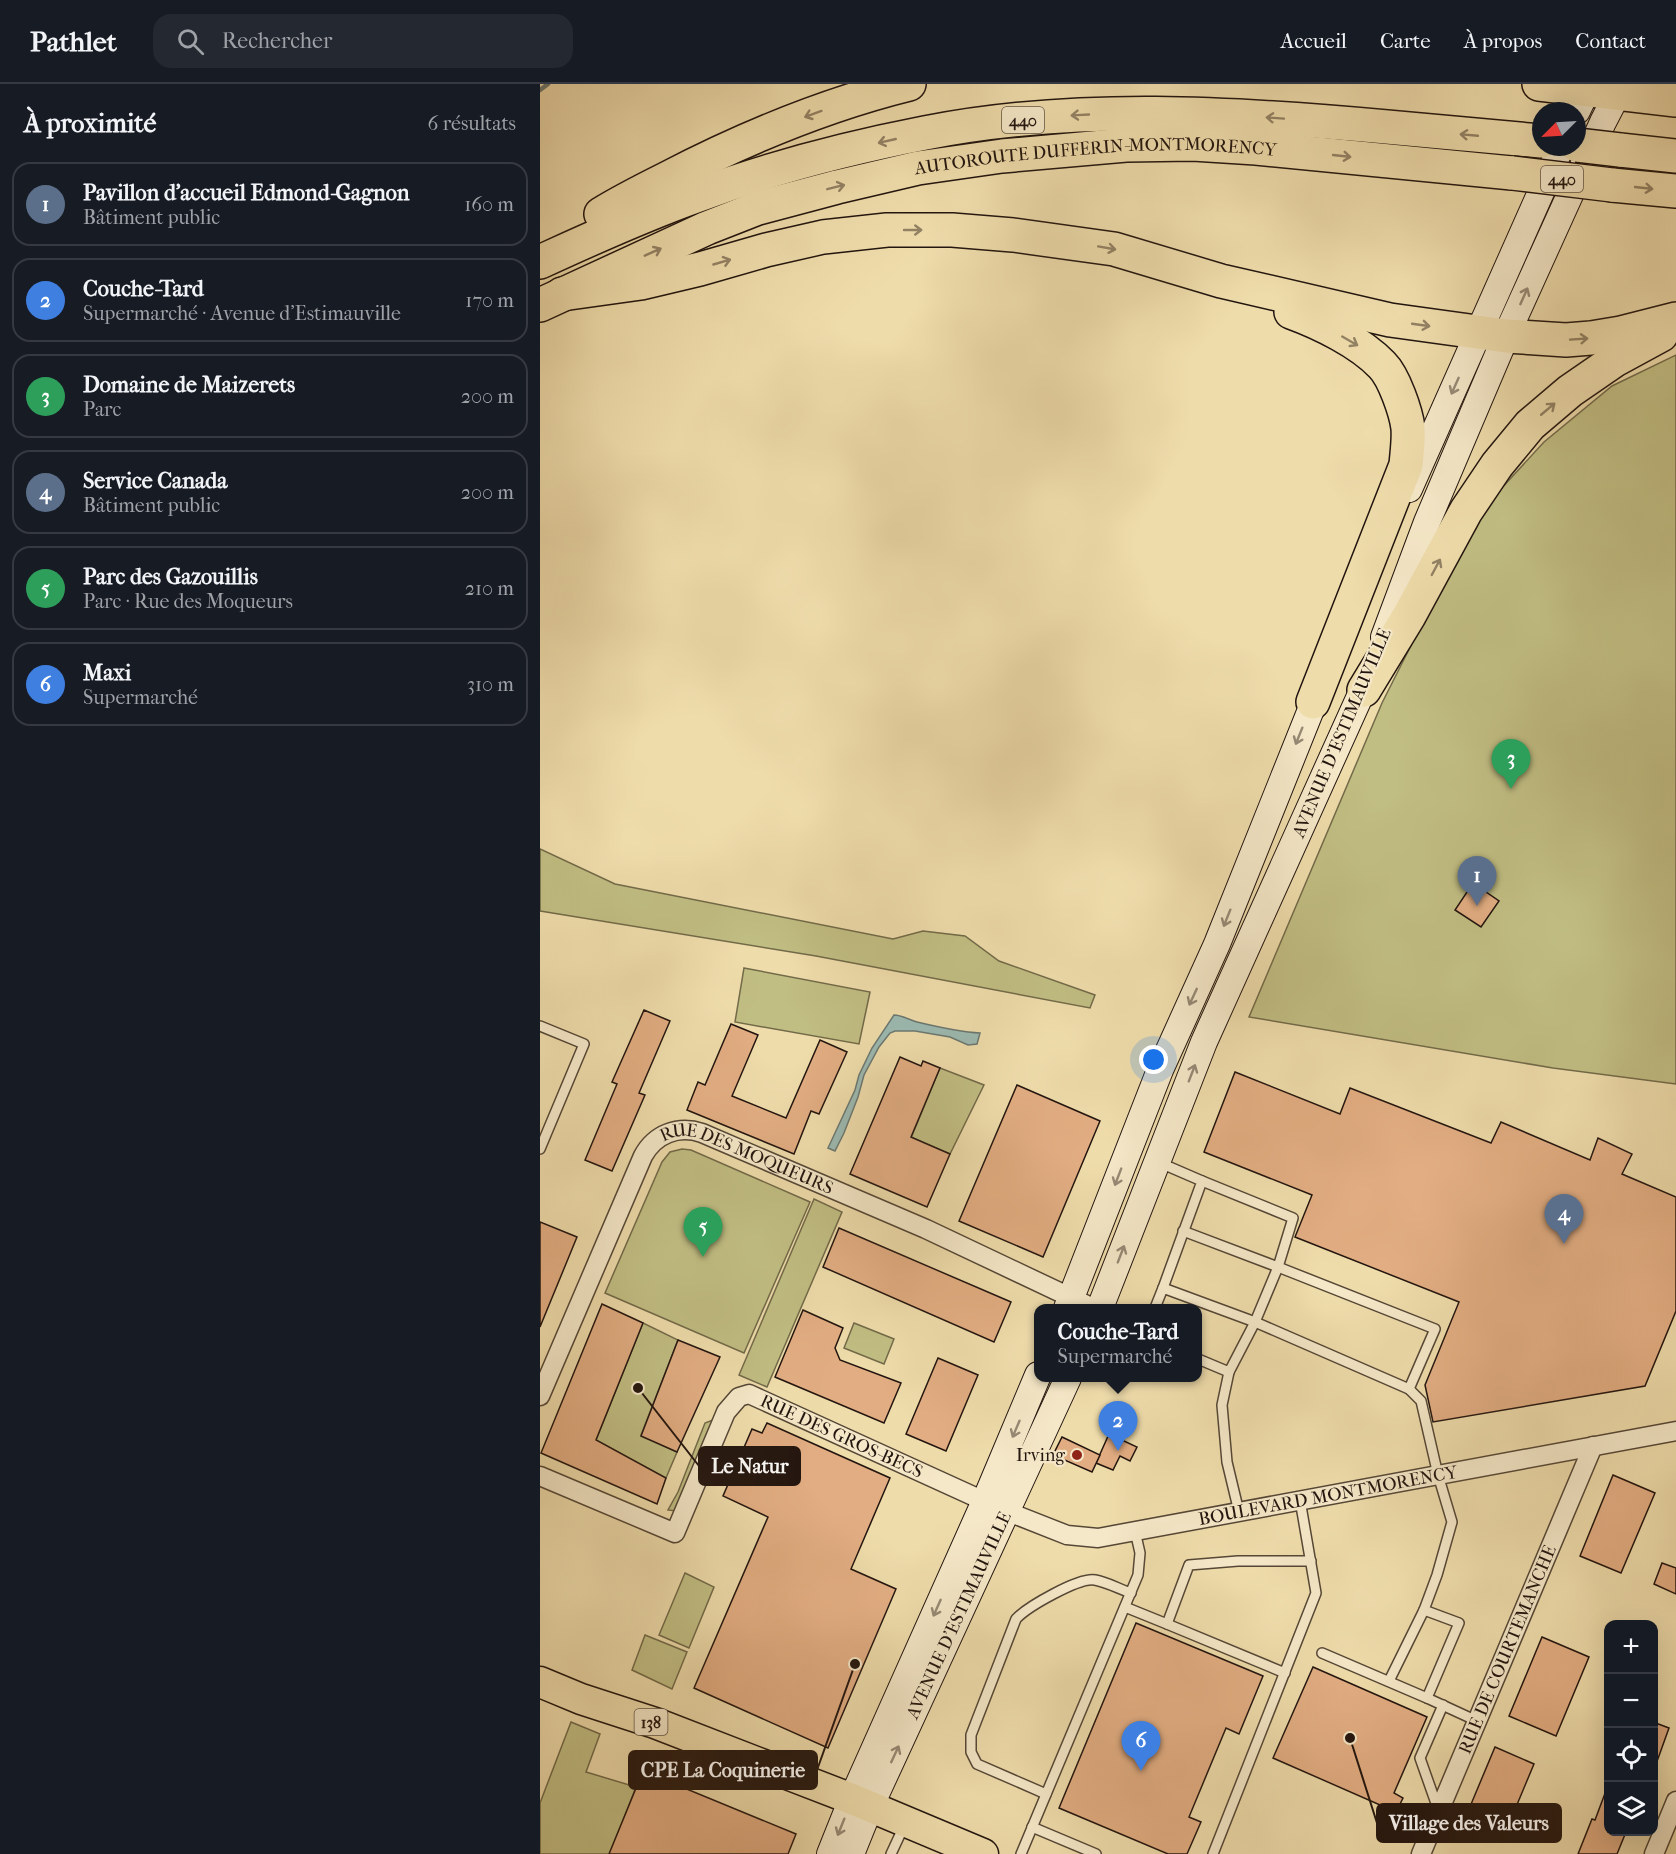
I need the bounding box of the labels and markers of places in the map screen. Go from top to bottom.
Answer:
pin: 3 [1492,740,1530,789]
pin: 1 [1458,856,1496,906]
pin: 4 [1544,1194,1584,1244]
pin: 5 [684,1208,722,1257]
pin: 2 [1098,1402,1138,1451]
place label: Irving [1016,1445,1065,1466]
callout: Le Natur [699,1447,800,1485]
marker: Irving [1070,1448,1084,1462]
pin: 6 [1122,1722,1160,1771]
callout: CPE La Coquinerie [629,1751,817,1789]
callout: Village des Valeurs [1377,1804,1561,1842]

